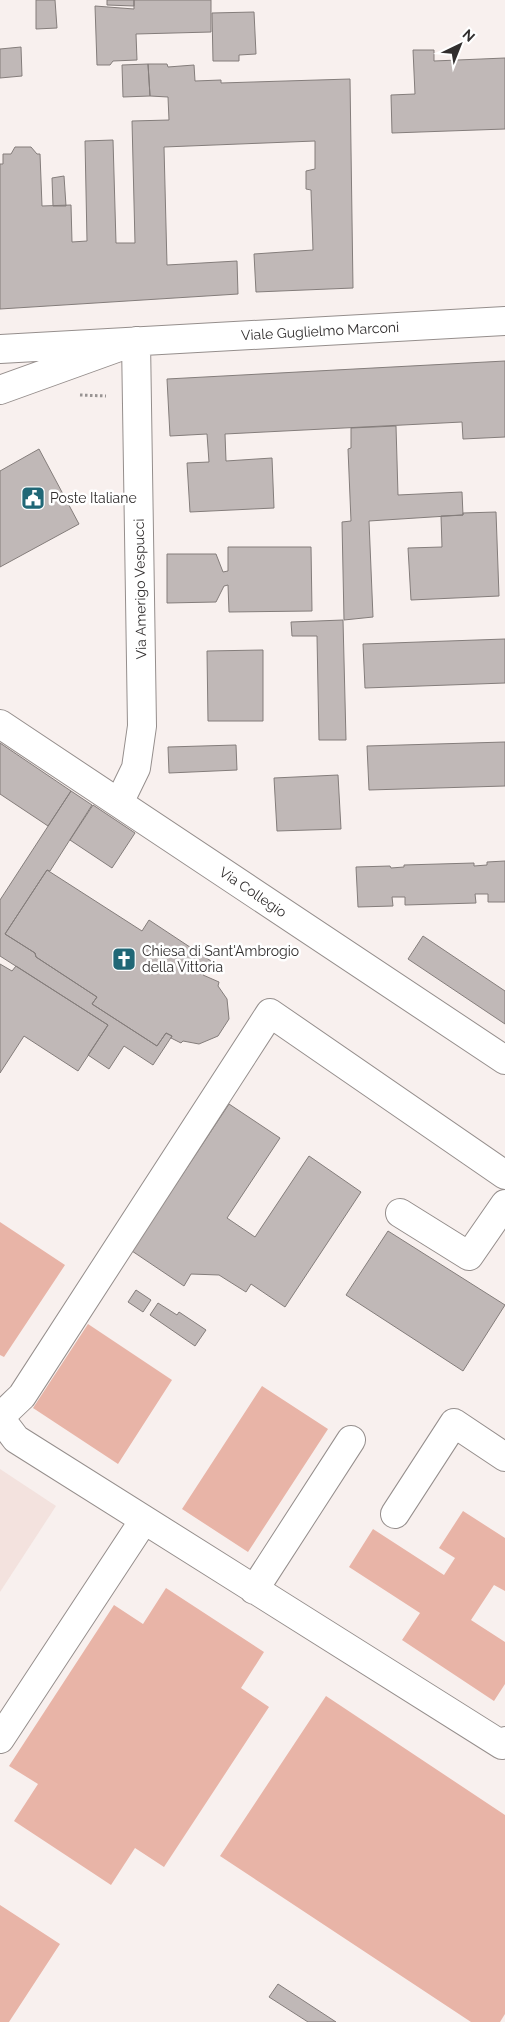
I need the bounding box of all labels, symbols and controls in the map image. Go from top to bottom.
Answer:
north arrow [435,20,485,70]
text: N [460,26,478,45]
street label: Viale Guglielmo Marconi [241,319,399,343]
public building icon: Poste Italiane [20,485,46,511]
place label: Poste Italiane [50,490,137,506]
street label: Via Amerigo Vespucci [131,518,149,660]
street label: Via Collegio [216,864,290,920]
place label: Chiesa di Sant'Ambrogio della Vittoria [142,943,299,975]
church icon: Chiesa di Sant'Ambrogio della Vittoria [111,946,137,972]

